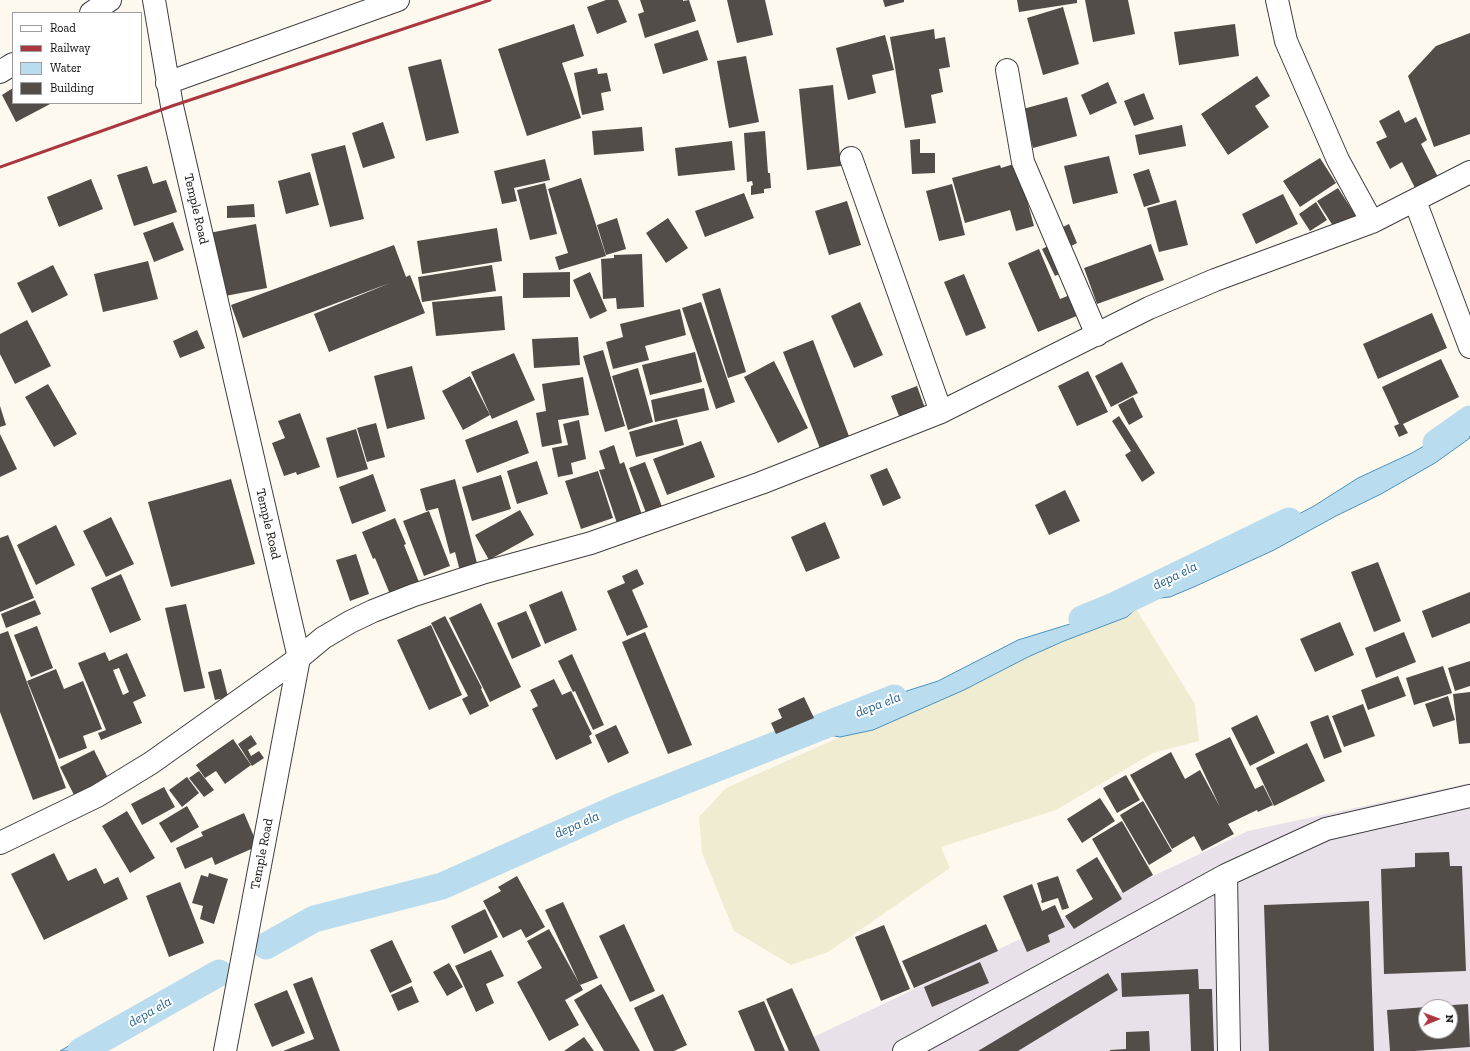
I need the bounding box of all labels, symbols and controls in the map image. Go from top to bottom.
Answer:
legend [12,12,142,104]
text: Road [50,21,76,35]
text: Railway [50,41,91,55]
text: Water [50,61,82,75]
text: Building [50,81,94,95]
street label: Temple Road [180,172,212,246]
street label: Temple Road [252,487,284,561]
water label: depa ela [1150,558,1200,594]
water label: depa ela [853,689,903,721]
water label: depa ela [552,808,602,842]
street label: Temple Road [247,817,277,891]
water label: depa ela [125,993,175,1031]
north arrow [1418,999,1458,1039]
text: N [1443,1014,1456,1023]

